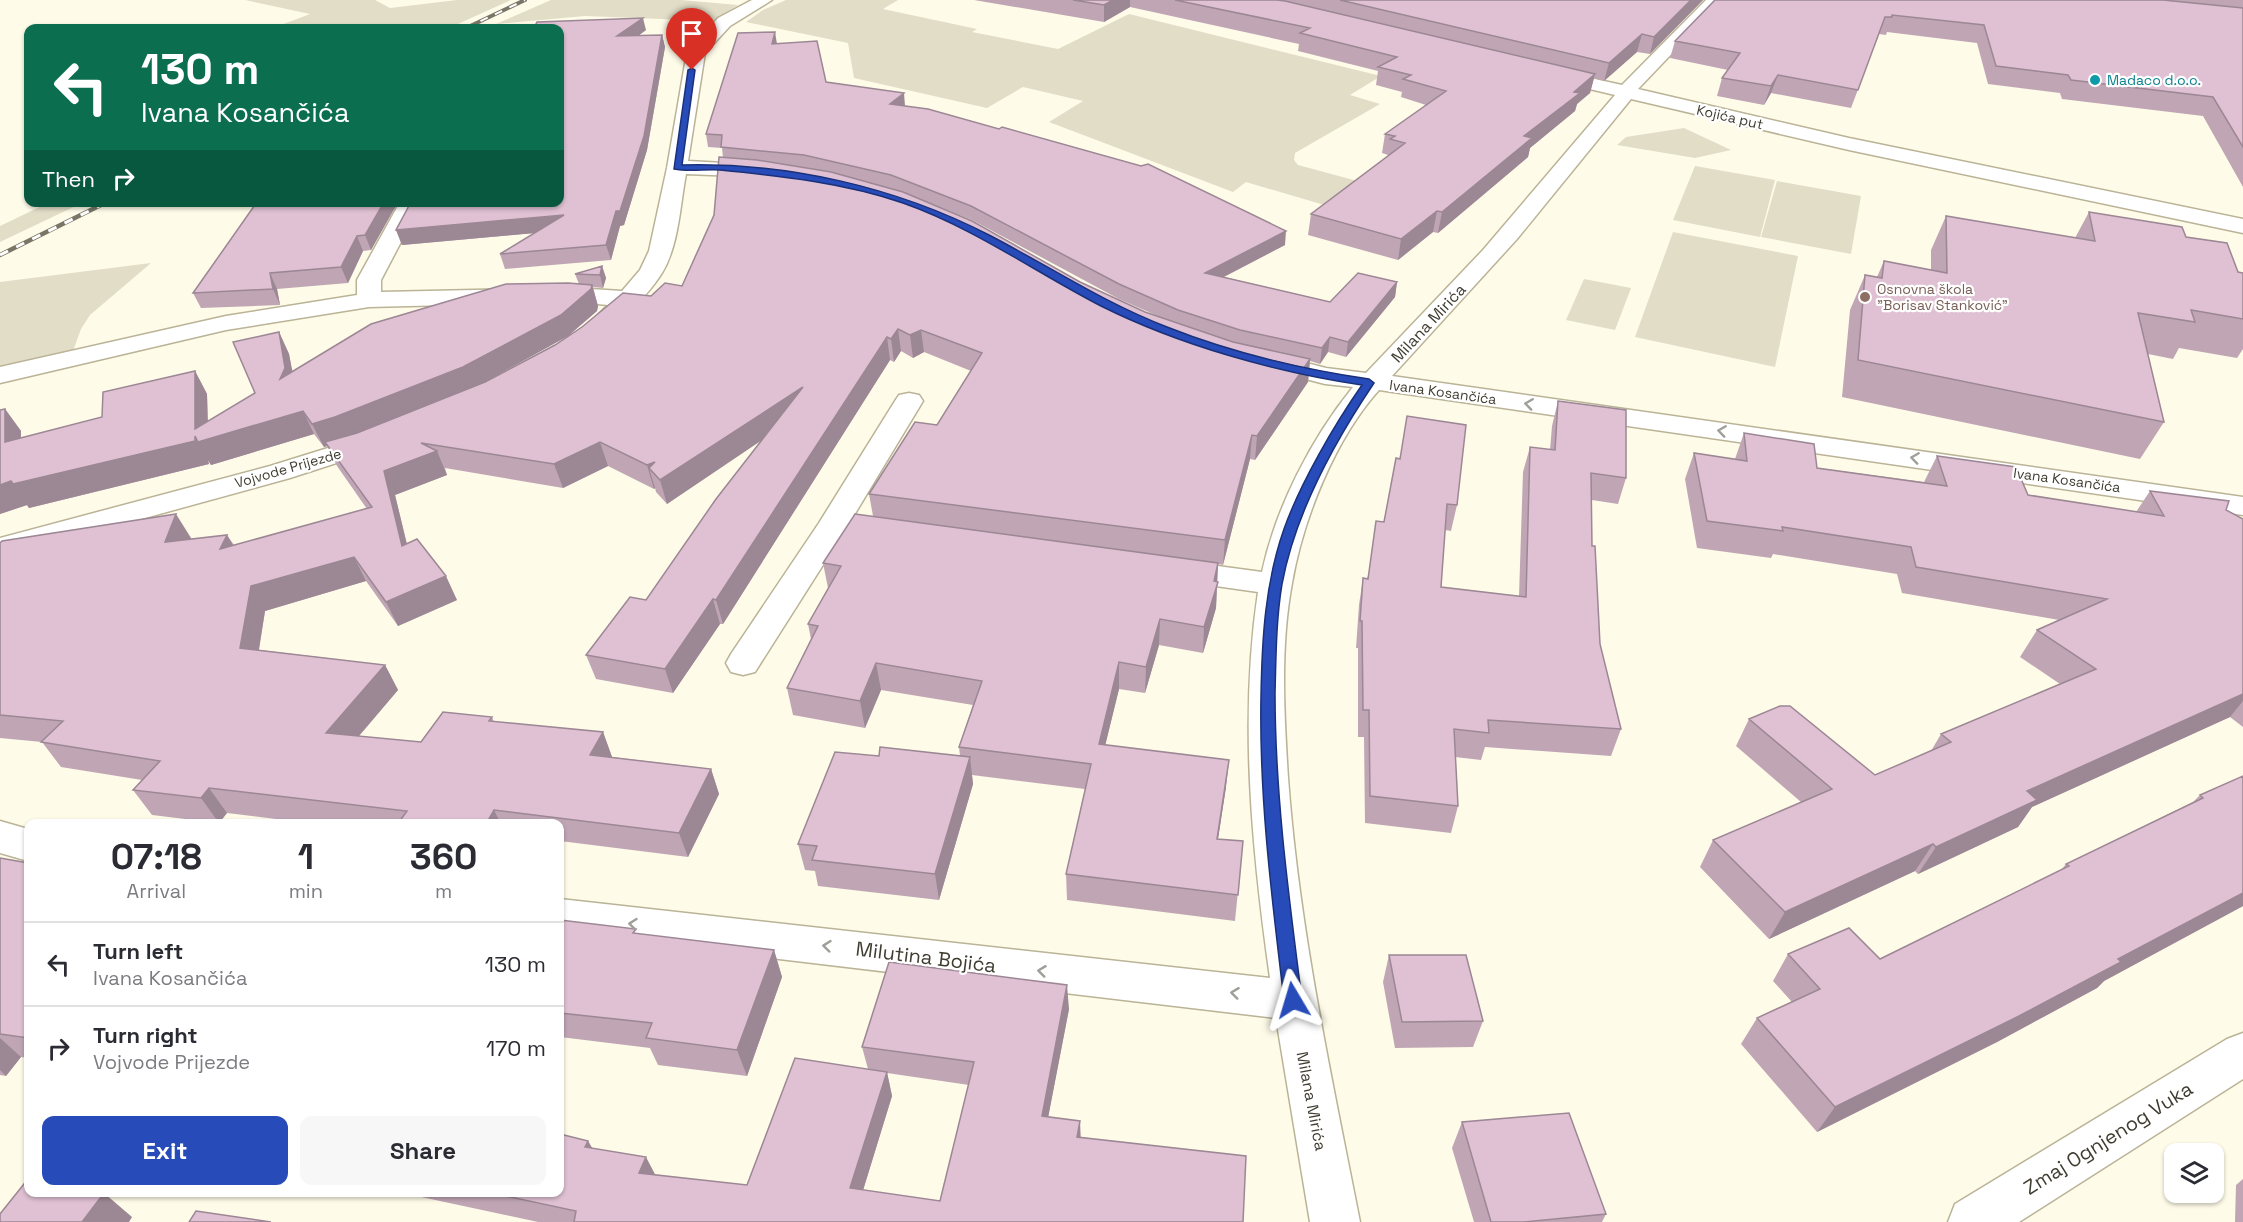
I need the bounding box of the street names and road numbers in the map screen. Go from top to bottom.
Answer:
street label: Kojića put [1695,101,1765,133]
street label: Milana Mirića [1386,279,1470,367]
street label: Ivana Kosančića [1388,376,1498,408]
street label: Vojvode Prijezde [233,444,343,492]
street label: Ivana Kosančića [2012,464,2122,496]
street label: Milutina Bojića [854,935,998,979]
street label: Milana Mirića [1292,1050,1331,1152]
street label: Zmaj Ognjenog Vuka [2019,1075,2197,1201]

